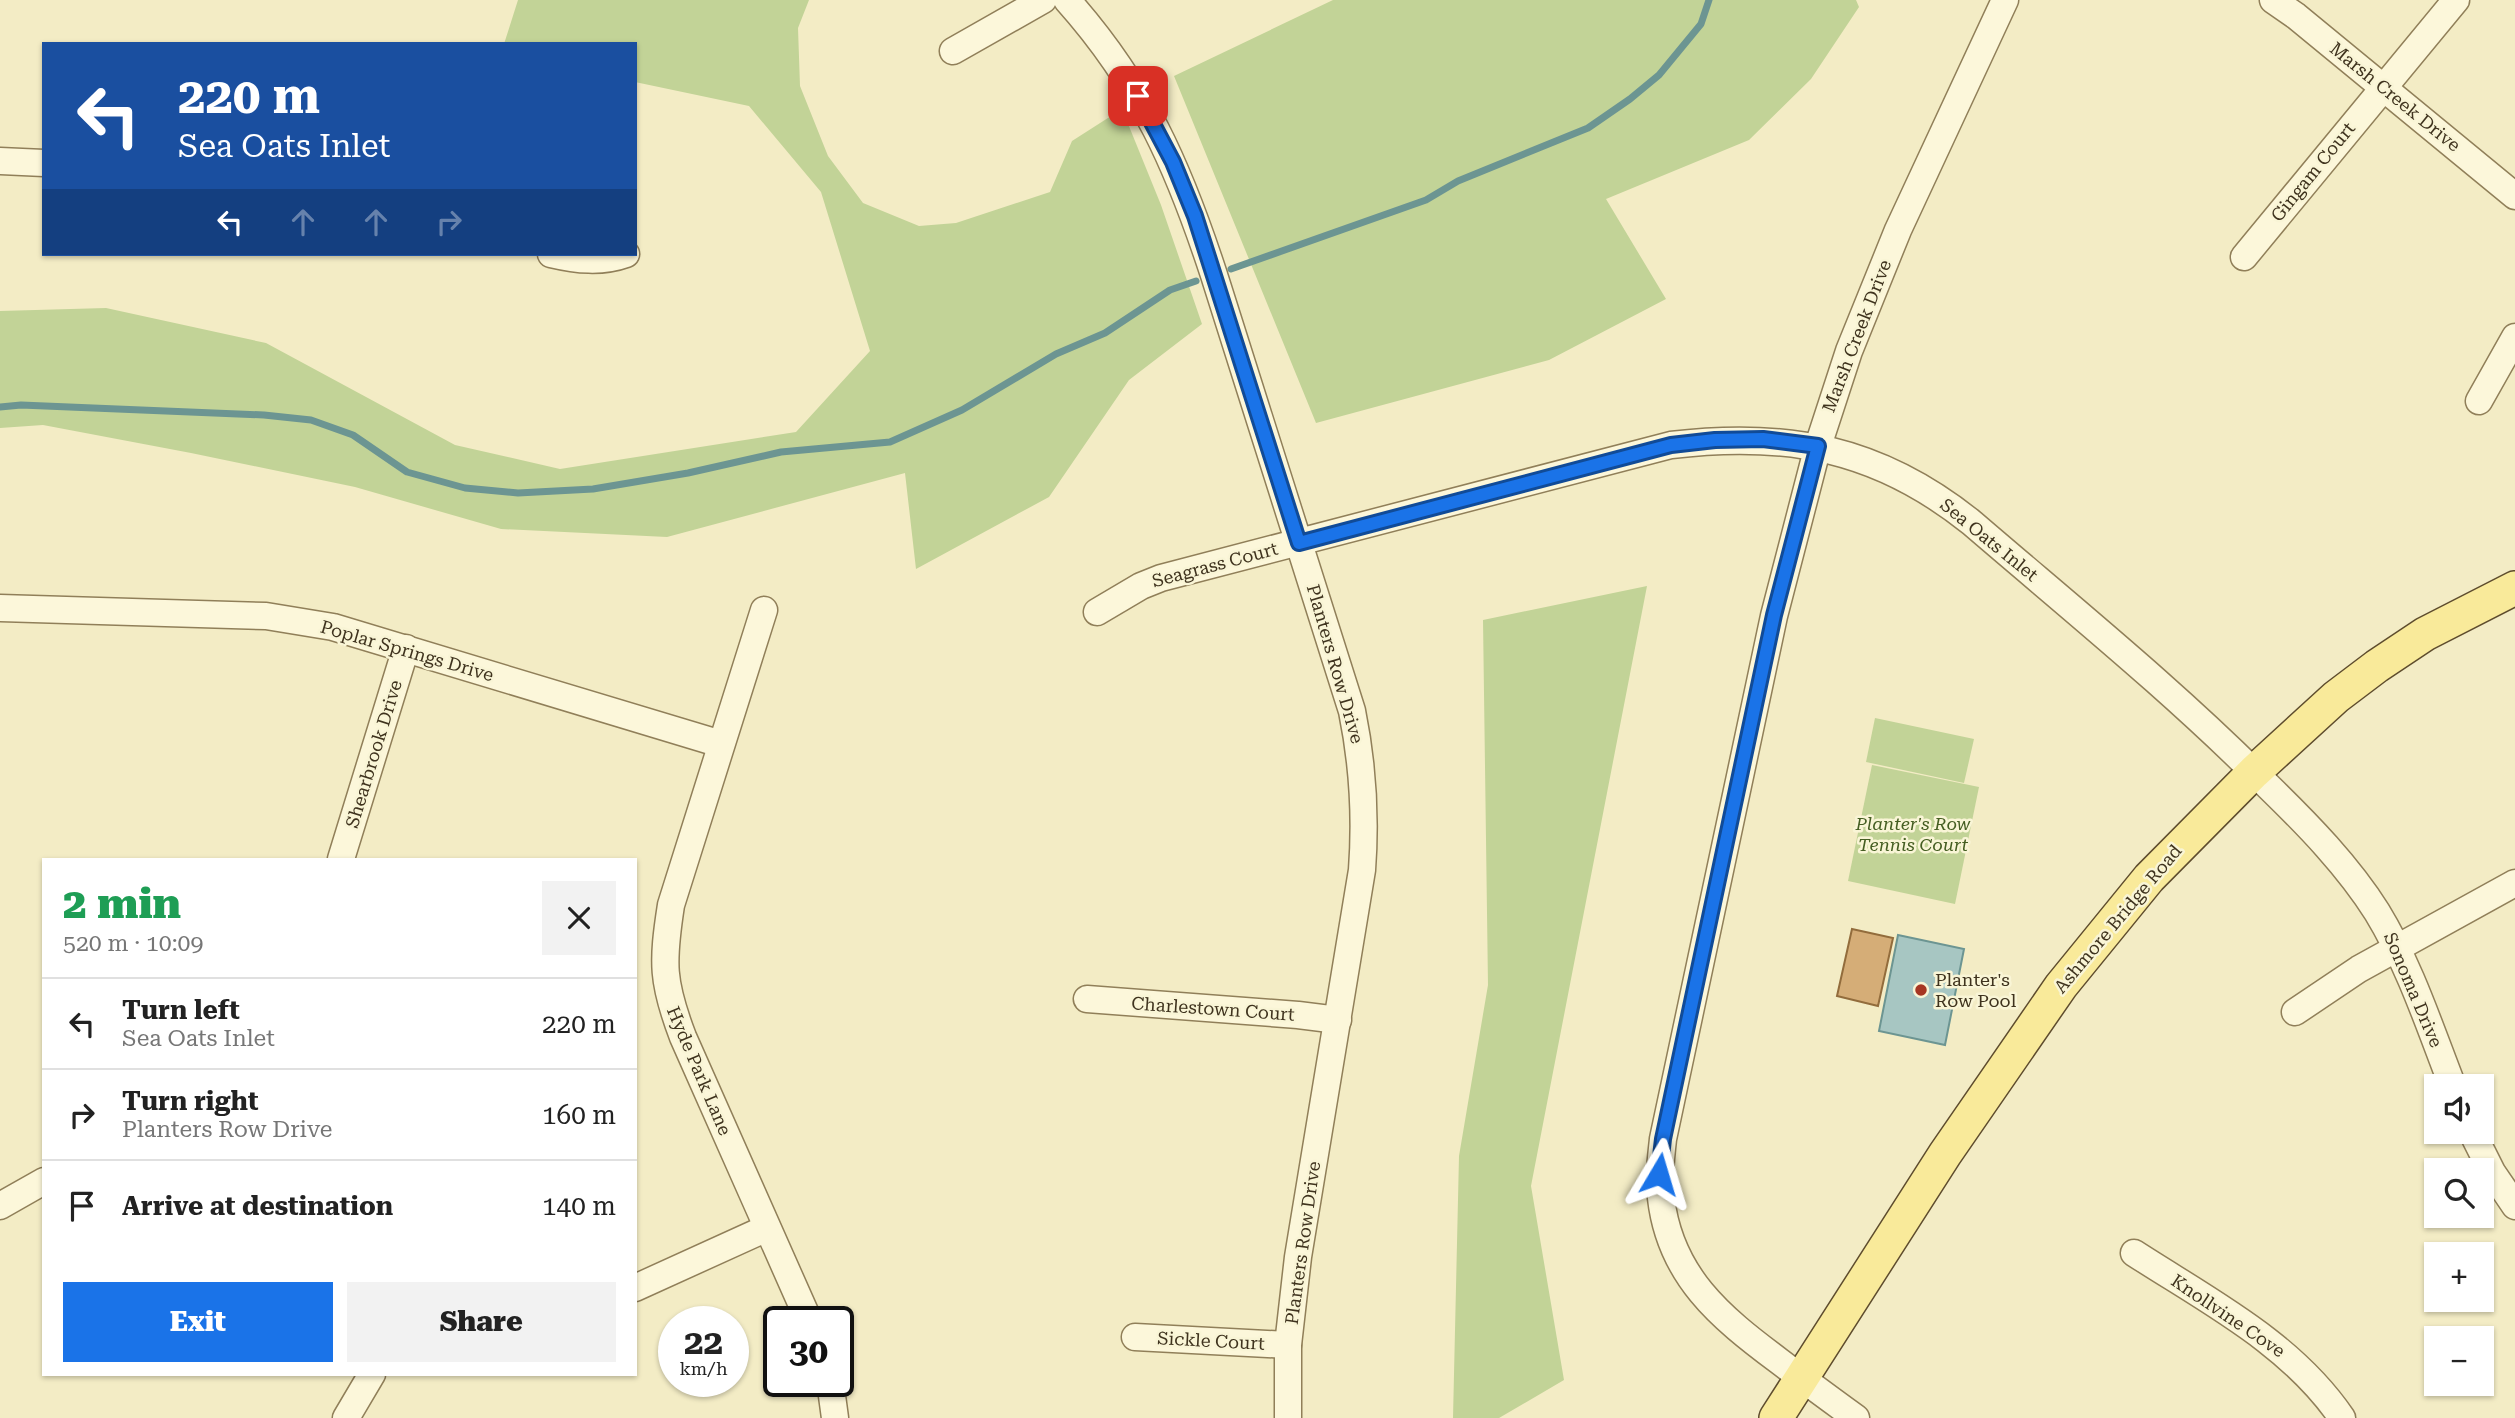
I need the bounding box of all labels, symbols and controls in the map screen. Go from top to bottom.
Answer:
street label: Marsh Creek Drive [2326,38,2465,156]
pin [1108,66,1168,126]
text: 220 m [178,68,320,125]
icon: left [63,70,154,161]
icon: arrive [1119,77,1157,115]
street label: Gingam Court [2266,118,2359,226]
text: Sea Oats Inlet [178,127,390,165]
icon: left [211,203,249,241]
icon: ahead [284,203,322,241]
icon: ahead [357,203,395,241]
icon: right [430,203,468,241]
street label: Marsh Creek Drive [1818,256,1895,415]
street label: Sea Oats Inlet [1936,494,2043,586]
street label: Seagrass Court [1150,538,1280,591]
street label: Planters Row Drive [1303,582,1368,746]
street label: Poplar Springs Drive [318,616,496,685]
street label: Shearbrook Drive [341,677,406,830]
park label: Planter's Row Tennis Court [1854,813,1971,855]
street label: Ashmore Bridge Road [2049,840,2186,997]
text: 2 min [63,879,181,928]
button: close [542,881,616,955]
street label: Sonoma Drive [2380,929,2447,1051]
text: 520 m · 10:09 [63,930,203,957]
place label: Planter's Row Pool [1935,969,2017,1011]
marker: Planter's Row Pool [1913,982,1929,998]
street label: Charlestown Court [1131,992,1296,1025]
text: Turn left [122,995,240,1025]
street label: Hyde Park Lane [663,1003,736,1138]
icon: left [63,1005,101,1043]
text: 220 m [542,1009,616,1039]
text: Sea Oats Inlet [122,1025,275,1052]
map controls [2424,1074,2494,1396]
button: sound [2424,1074,2494,1144]
text: Turn right [122,1086,258,1116]
icon: right [63,1096,101,1134]
text: 160 m [542,1100,616,1130]
text: Planters Row Drive [122,1116,332,1143]
position arrow [1622,1137,1696,1211]
button: search [2424,1158,2494,1228]
street label: Planters Row Drive [1281,1160,1324,1326]
icon: arrive [63,1187,101,1225]
text: Arrive at destination [122,1191,393,1221]
text: 140 m [542,1191,616,1221]
button: + [2424,1242,2494,1312]
street label: Knollvine Cove [2167,1270,2289,1361]
button: Exit [63,1282,333,1362]
button: Share [347,1282,616,1362]
speed limit sign: 30 [763,1306,854,1397]
text: 22 [684,1322,723,1363]
button: − [2424,1326,2494,1396]
street label: Sickle Court [1157,1327,1266,1354]
text: km/h [679,1358,728,1379]

